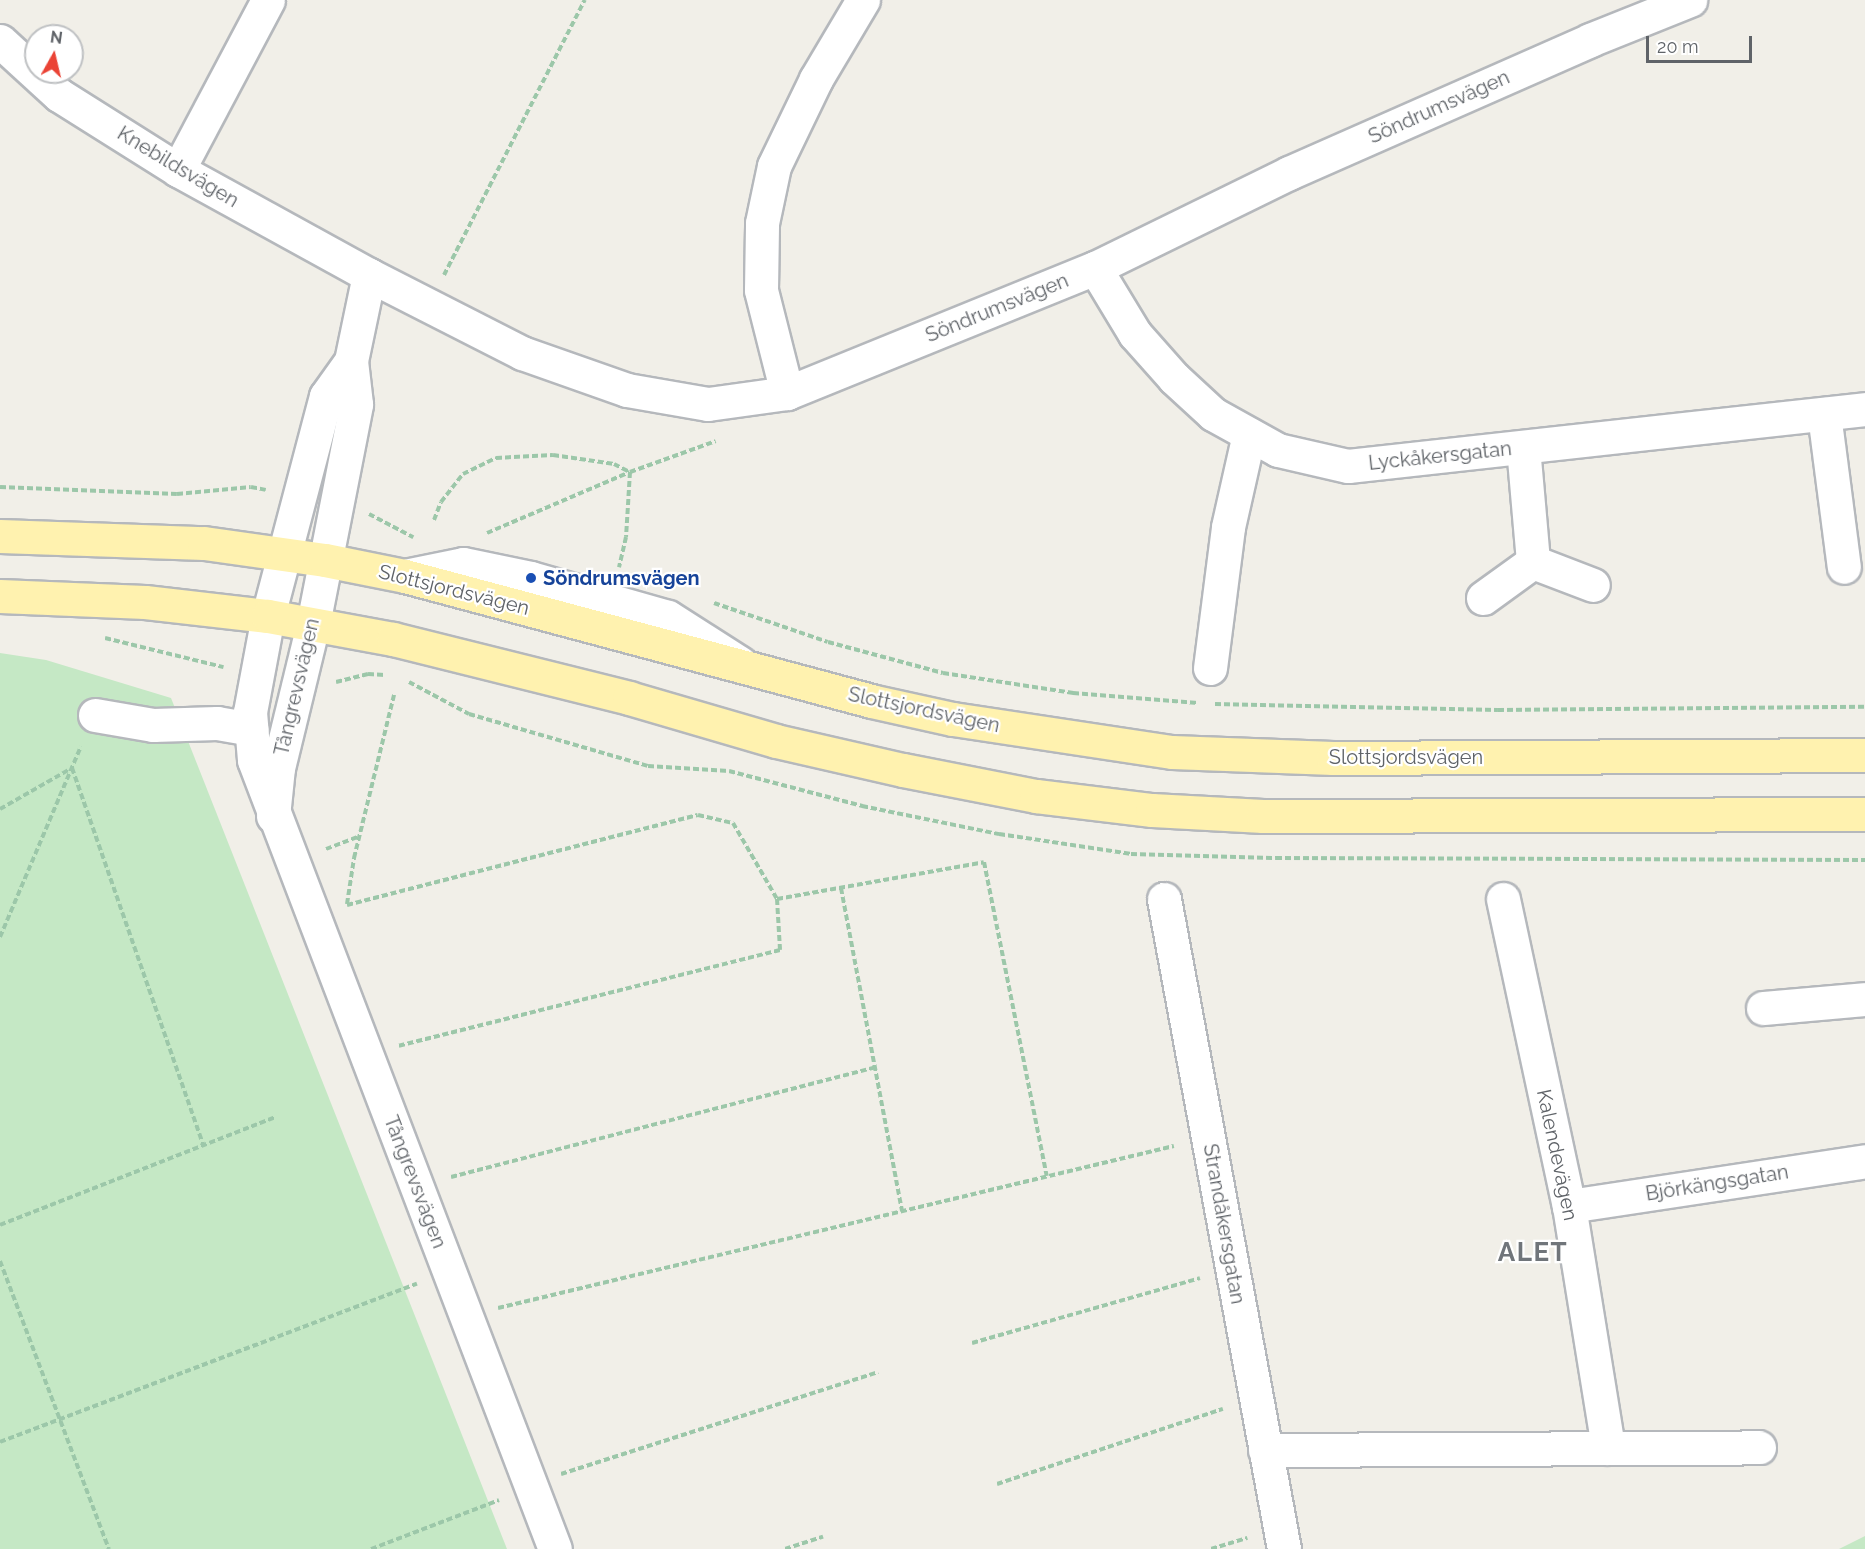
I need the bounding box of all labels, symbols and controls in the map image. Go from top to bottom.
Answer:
north arrow [24,24,84,84]
scale bar [1649,24,1756,62]
text: N [49,27,64,48]
text: 20 m [1657,36,1699,57]
street label: Söndrumsvägen [1365,65,1513,149]
street label: Knebildsvägen [113,121,243,213]
street label: Söndrumsvägen [922,268,1072,348]
street label: Lyckåkersgatan [1367,437,1513,475]
street label: Slottsjordsvägen [376,560,532,620]
place label: Söndrumsvägen [543,566,700,590]
marker: Söndrumsvägen [524,571,538,585]
street label: Tångrevsvägen [270,616,324,758]
street label: Slottsjordsvägen [846,682,1002,738]
street label: Slottsjordsvägen [1329,745,1483,769]
street label: Kalendevägen [1531,1087,1583,1223]
street label: Tångrevsvägen [379,1112,451,1252]
street label: Strandåkersgatan [1198,1142,1250,1306]
street label: Björkängsgatan [1644,1160,1790,1206]
district label: ALET [1498,1237,1568,1269]

